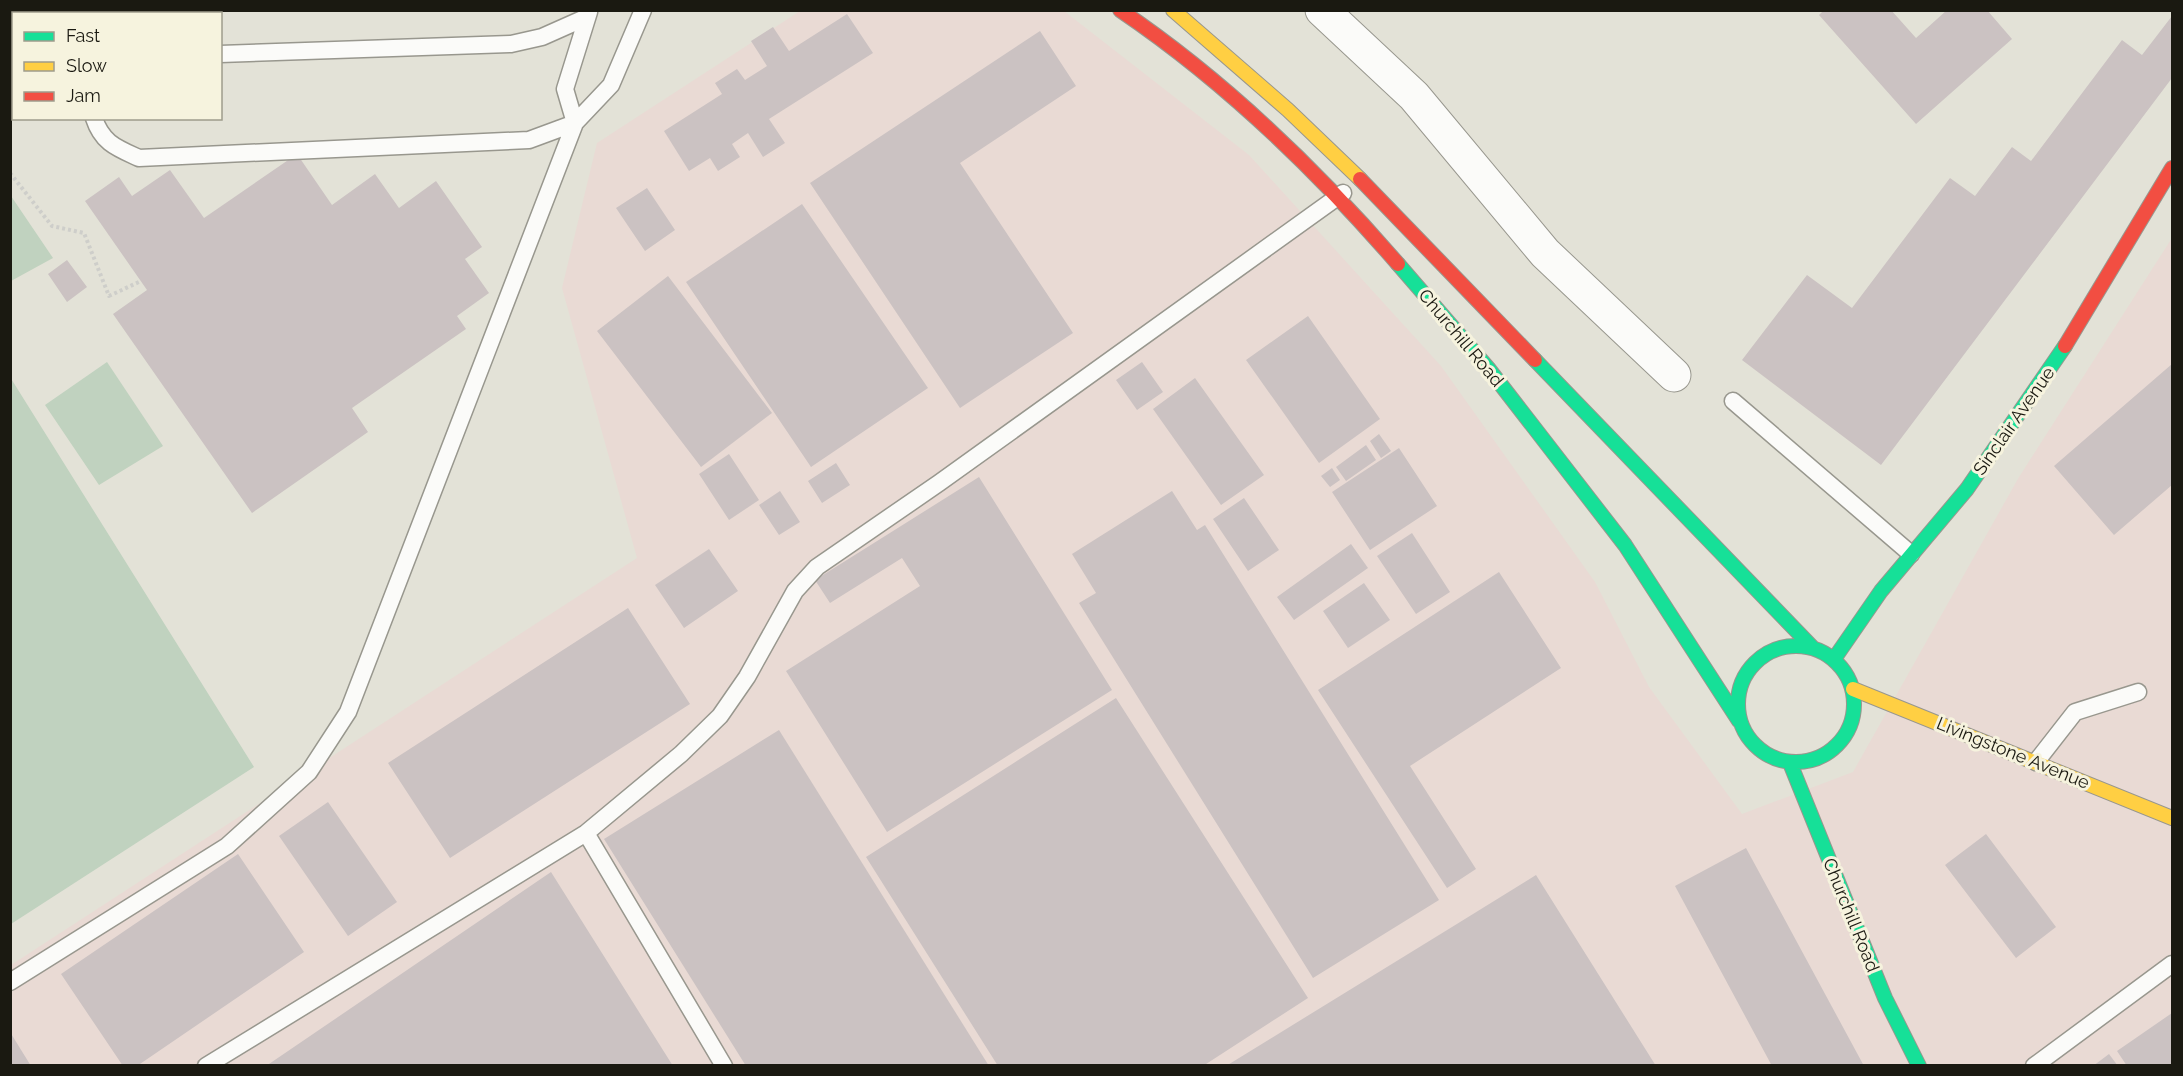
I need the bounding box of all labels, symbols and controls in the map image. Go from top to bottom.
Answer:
legend [12,12,222,120]
text: Fast [66,25,100,46]
text: Slow [66,55,107,76]
text: Jam [66,85,101,106]
street label: Churchill Road [1414,285,1508,391]
street label: Sinclair Avenue [1969,362,2059,479]
street label: Livingstone Avenue [1934,712,2093,793]
street label: Churchill Road [1819,855,1884,975]

